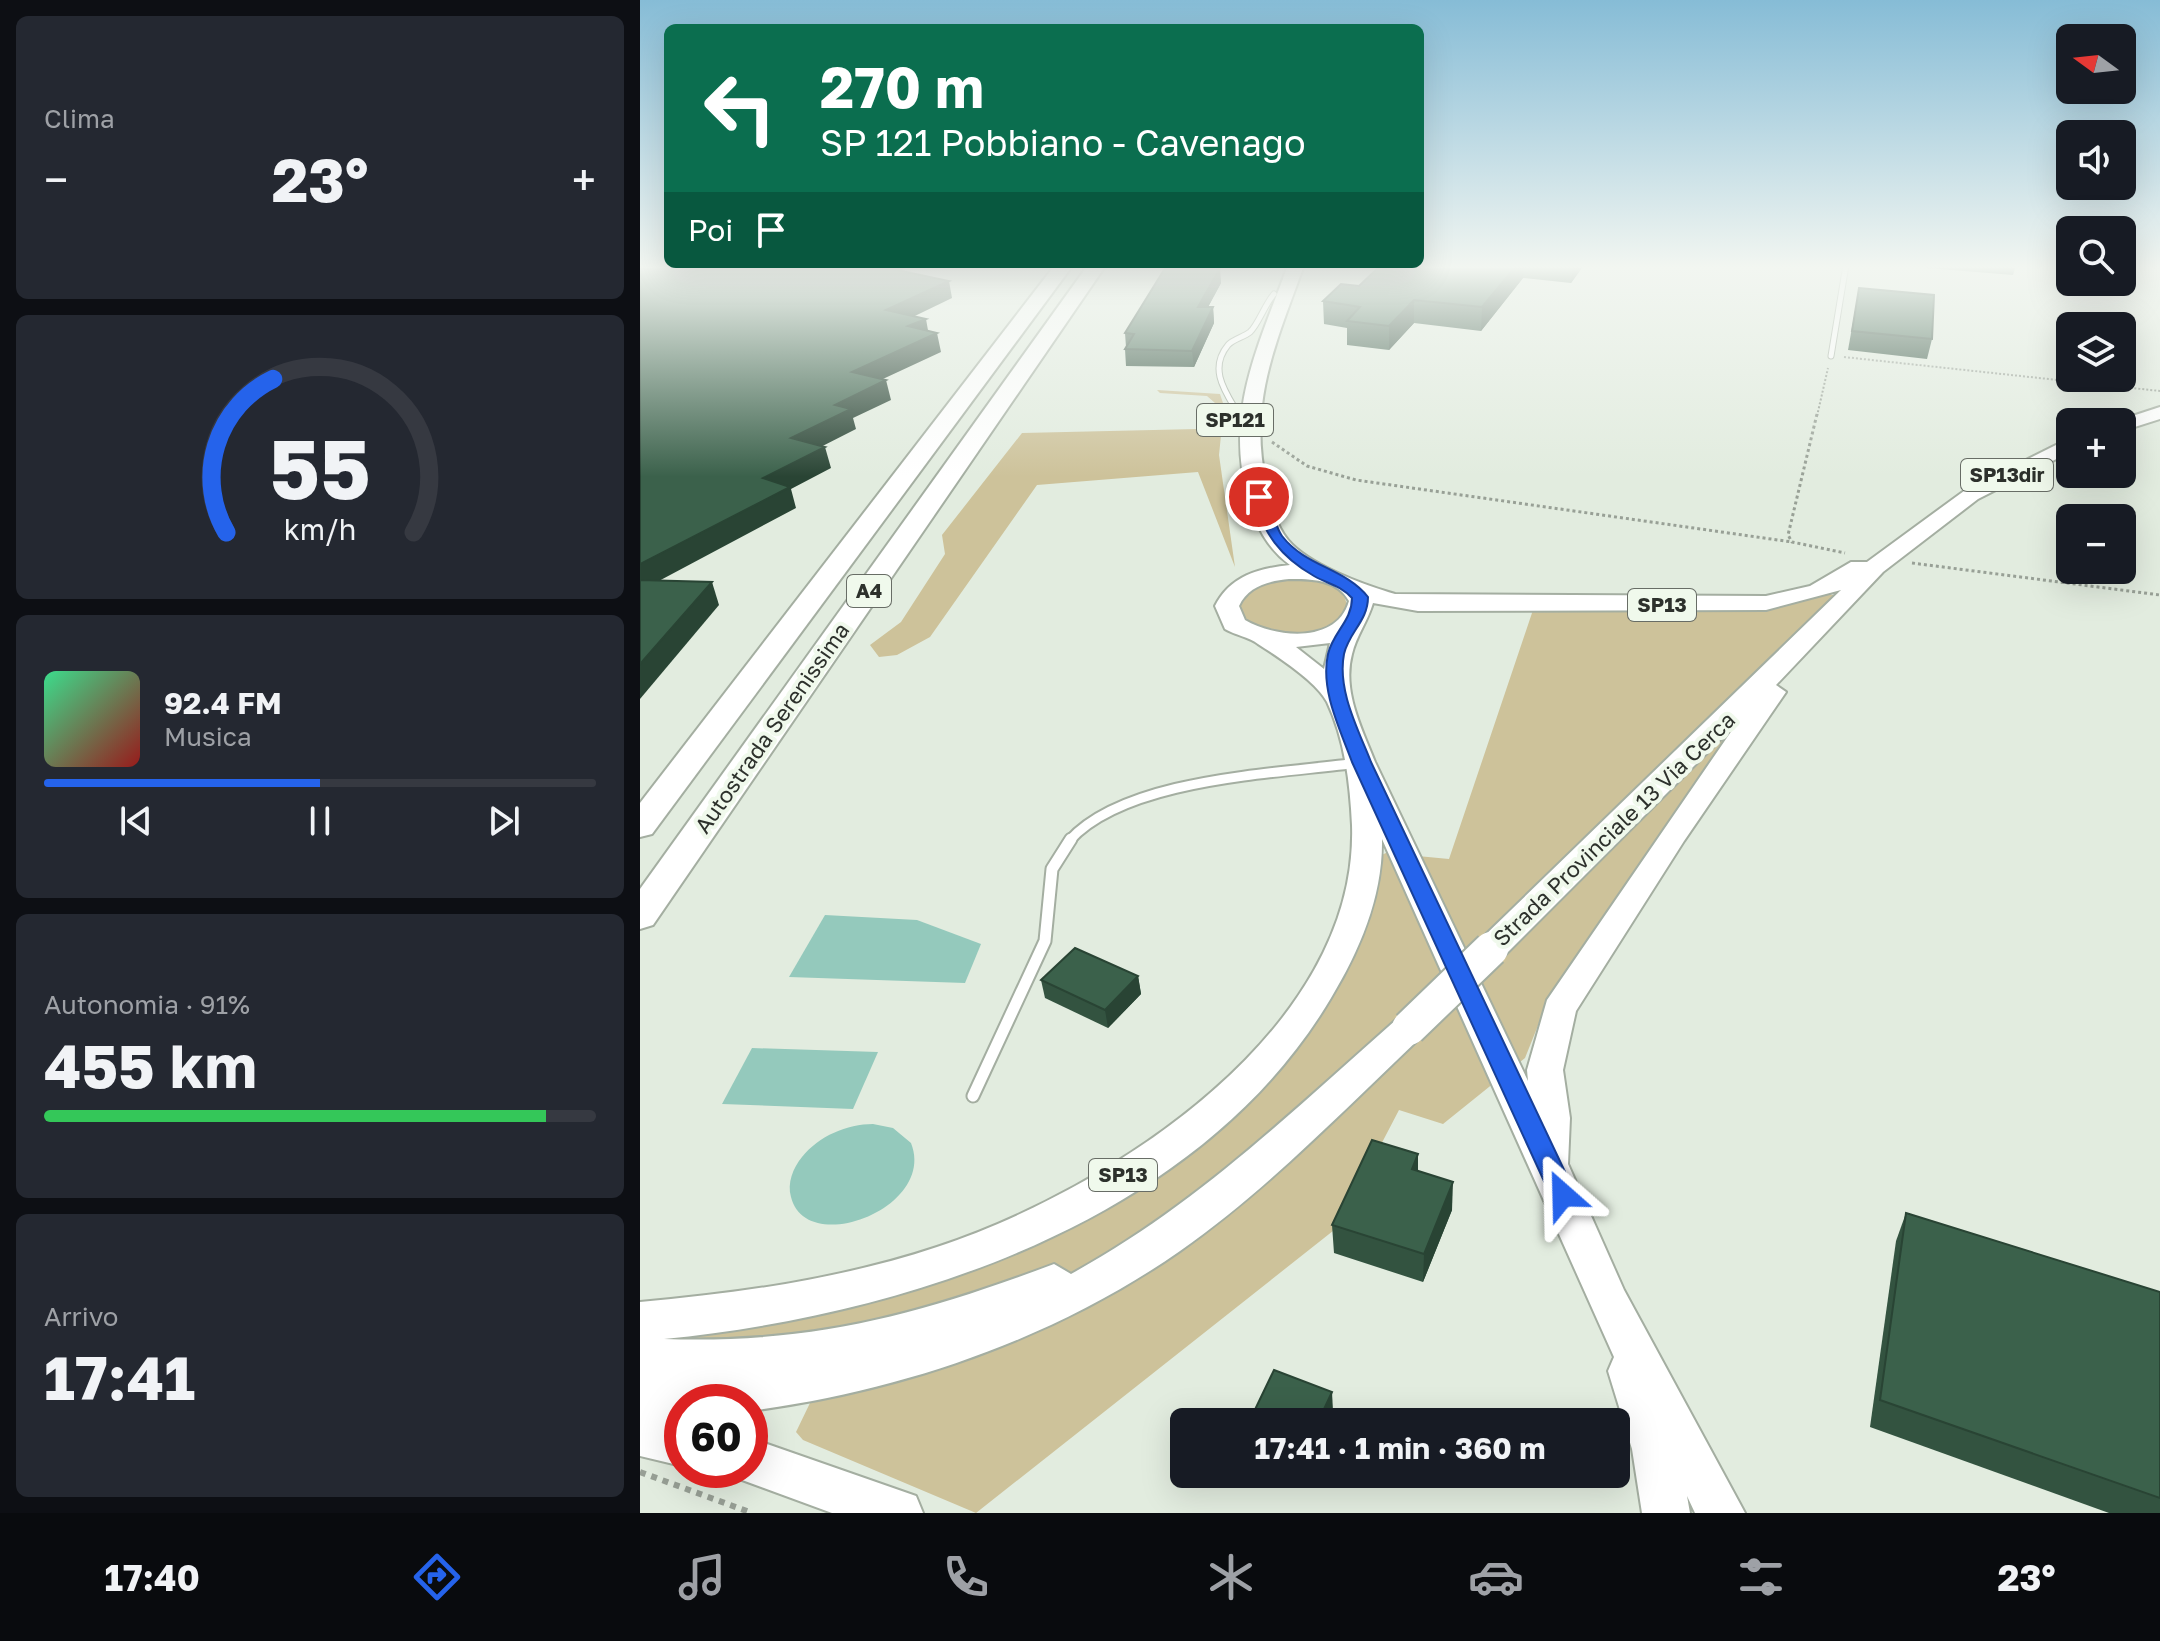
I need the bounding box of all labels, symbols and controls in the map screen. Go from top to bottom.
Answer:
north arrow [2056,24,2136,104]
map controls [2056,24,2136,584]
text: 270 m [820,53,984,120]
icon: left [688,56,792,160]
text: Clima [44,103,115,134]
button: sound [2056,120,2136,200]
text: SP 121 Pobbiano - Cavenago [820,121,1306,164]
text: 23° [272,143,368,215]
text: − [44,153,68,206]
text: + [572,153,596,206]
icon: arrive [749,208,793,252]
text: Poi [688,212,733,248]
button: search [2056,216,2136,296]
button: layers [2056,312,2136,392]
road number: SP121 [1197,404,1273,436]
button: + [2056,408,2136,488]
text: 55 [269,417,371,517]
road number: SP13dir [1961,459,2053,491]
pin [1225,463,1293,531]
icon: arrive [1237,475,1281,519]
button: − [2056,504,2136,584]
text: km/h [284,512,356,546]
road number: A4 [847,575,891,607]
road number: SP13 [1628,589,1696,621]
street label: Autostrada Serenissima [689,617,855,838]
text: 92.4 FM [164,685,282,721]
street label: Strada Provinciale 13 Via Cerca [1487,706,1740,951]
text: Musica [164,721,252,752]
icon: previous [114,799,158,843]
icon: pause [298,799,342,843]
icon: next [482,799,526,843]
text: Autonomia · 91% [44,989,250,1020]
text: 455 km [44,1029,257,1101]
position arrow [1521,1153,1605,1237]
road number: SP13 [1089,1159,1157,1191]
text: Arrivo [44,1301,118,1332]
text: 17:41 [44,1341,195,1413]
speed limit sign: 60 [664,1384,768,1488]
text: 17:41 · 1 min · 360 m [1255,1430,1545,1466]
icon: directions [409,1549,465,1605]
icon: music [674,1549,730,1605]
icon: phone [938,1549,994,1605]
icon: climate [1203,1549,1259,1605]
icon: car [1468,1549,1524,1605]
icon: filters [1733,1549,1789,1605]
text: 17:40 [104,1556,200,1599]
text: 23° [1998,1556,2056,1599]

